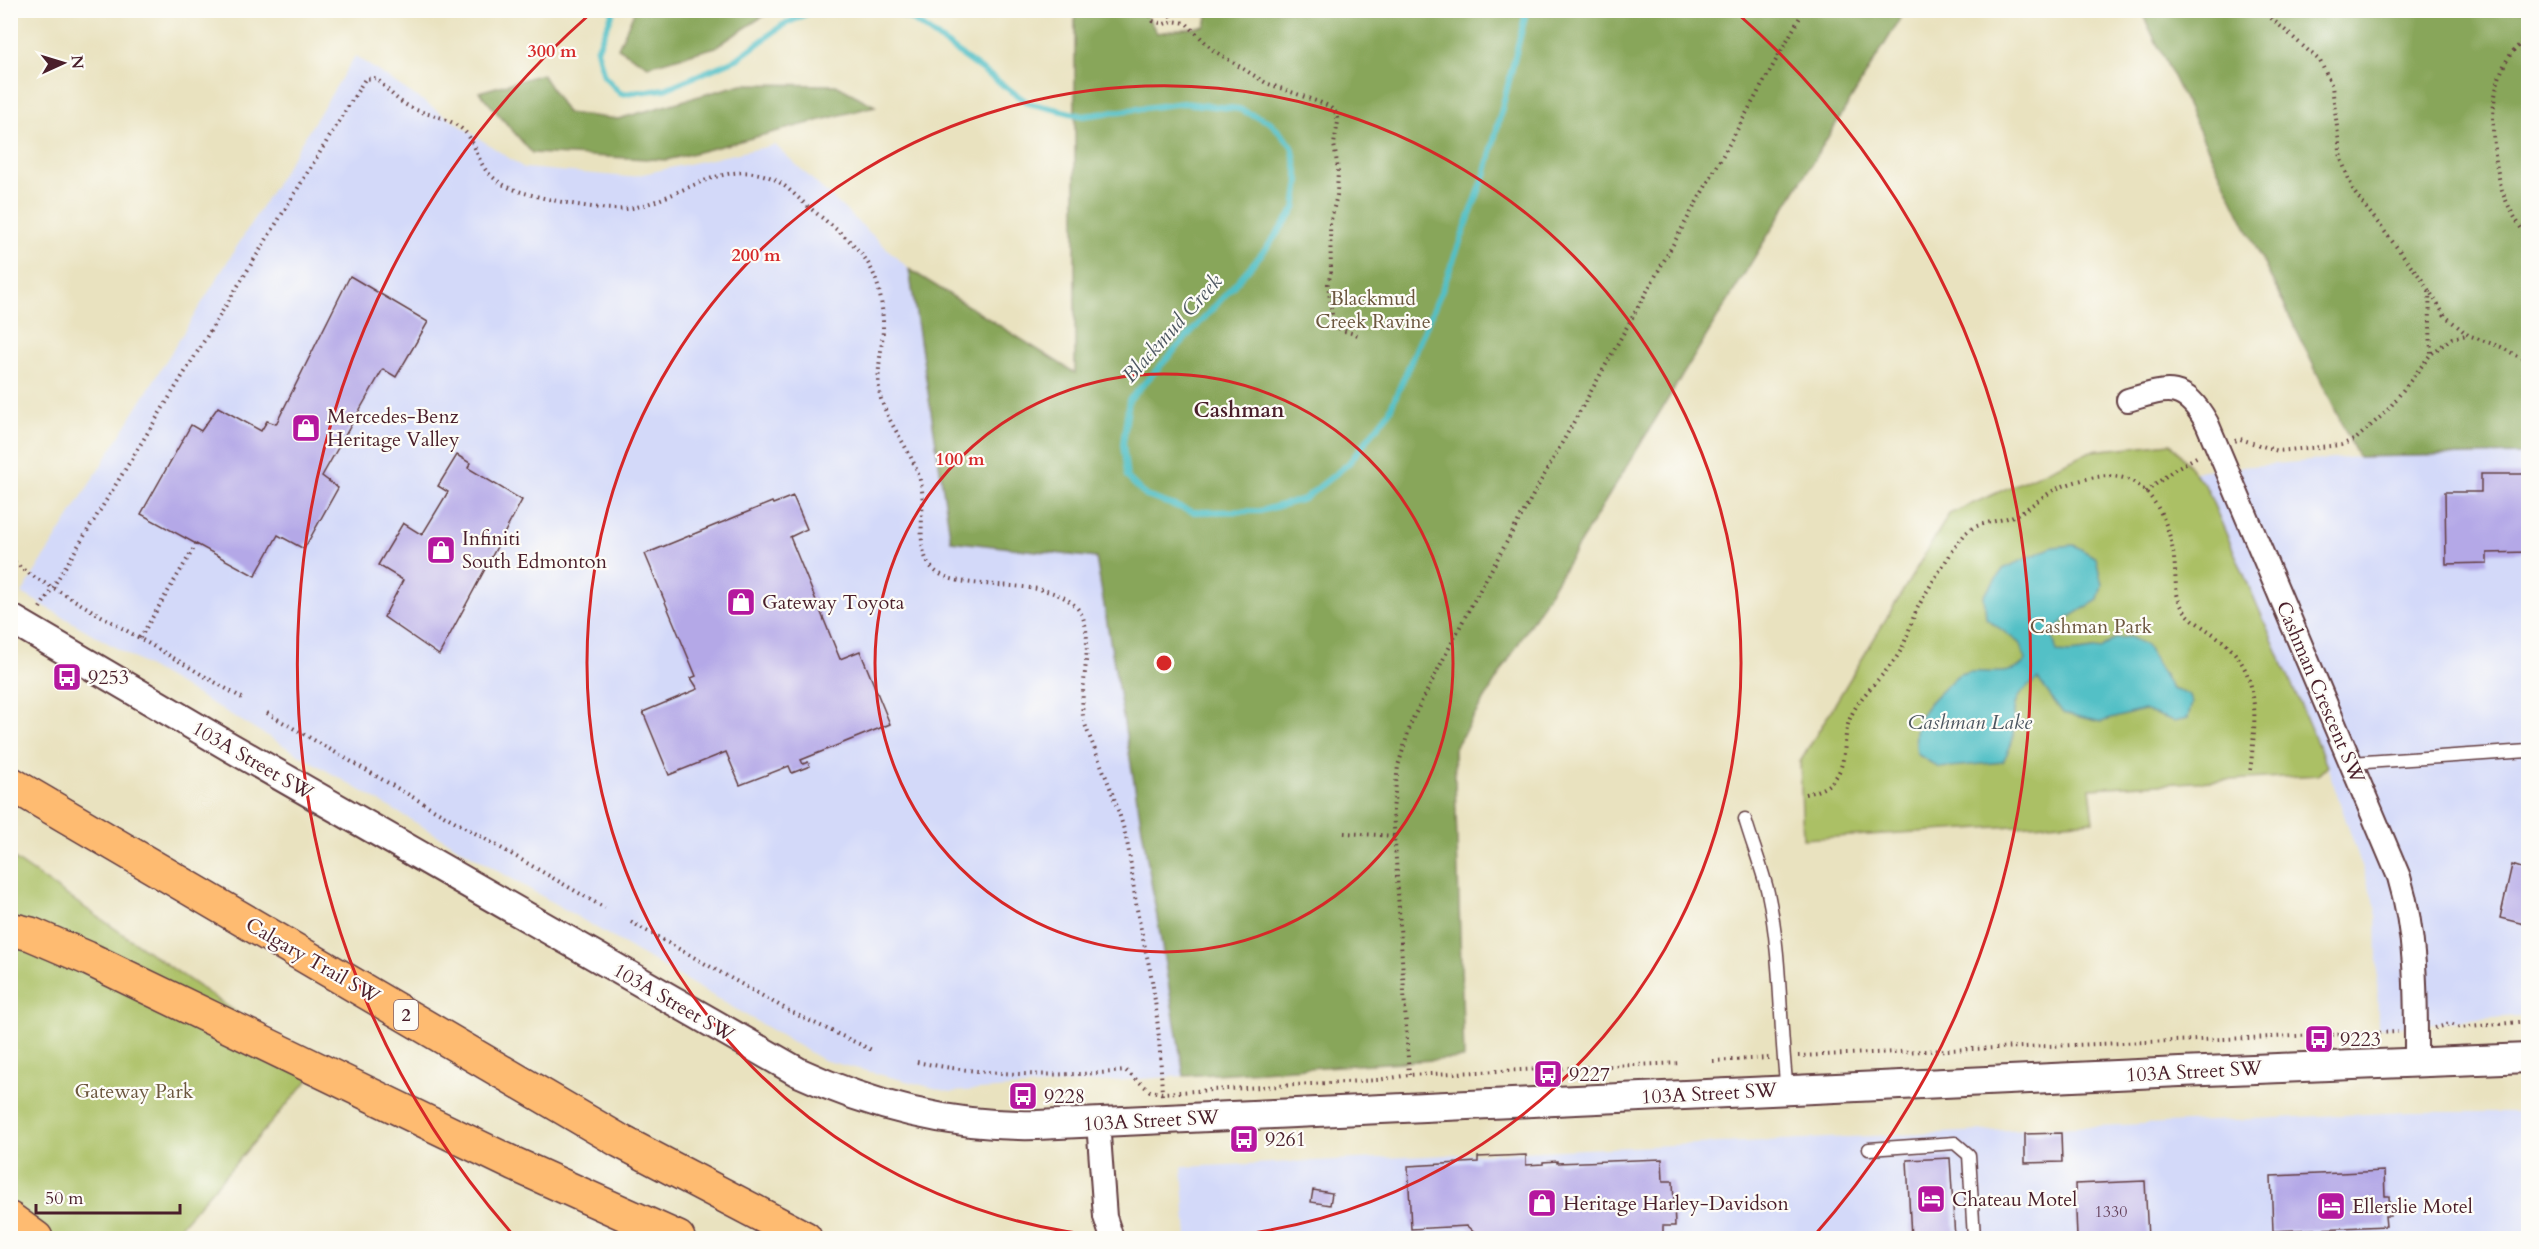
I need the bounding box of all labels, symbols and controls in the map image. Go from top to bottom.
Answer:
north arrow [33,33,93,93]
text: 300 m [527,39,577,64]
text: N [66,54,88,70]
text: 200 m [731,243,781,268]
water label: Blackmud Creek [1116,267,1229,389]
park label: Blackmud Creek Ravine [1315,285,1431,335]
district label: Cashman [1194,396,1285,425]
place label: Mercedes-Benz Heritage Valley [327,403,460,453]
shop icon: Mercedes-Benz Heritage Valley [290,412,322,444]
text: 100 m [935,447,985,472]
place label: Infiniti South Edmonton [462,525,608,575]
shop icon: Infiniti South Edmonton [425,534,457,566]
shop icon: Gateway Toyota [725,586,757,618]
place label: Gateway Toyota [762,589,905,616]
street label: Cashman Crescent SW [2270,597,2372,788]
park label: Cashman Park [2030,613,2152,640]
centre of rings [1154,653,1174,673]
bus stop icon: 9253 [51,661,83,693]
place label: 9253 [88,664,129,691]
water label: Cashman Lake [1908,708,2033,737]
street label: 103A Street SW [187,715,319,807]
street label: Calgary Trail SW [241,911,386,1010]
street label: 103A Street SW [608,957,740,1049]
road number: 2 [394,1000,418,1030]
bus stop icon: 9223 [2303,1023,2335,1055]
place label: 9223 [2340,1026,2381,1053]
street label: 103A Street SW [2125,1054,2264,1089]
bus stop icon: 9227 [1532,1058,1564,1090]
place label: 9227 [1569,1061,1610,1088]
street label: 103A Street SW [1640,1076,1779,1111]
park label: Gateway Park [75,1078,194,1105]
bus stop icon: 9228 [1007,1080,1039,1112]
place label: 9228 [1044,1083,1085,1110]
street label: 103A Street SW [1082,1103,1221,1138]
bus stop icon: 9261 [1228,1123,1260,1155]
place label: 9261 [1265,1126,1306,1153]
scale bar [36,1177,180,1215]
hotel icon: Chateau Motel [1915,1183,1947,1215]
text: 50 m [45,1186,84,1211]
place label: Chateau Motel [1952,1186,2077,1213]
shop icon: Heritage Harley-Davidson [1526,1187,1558,1219]
place label: Heritage Harley-Davidson [1563,1190,1789,1217]
hotel icon: Ellerslie Motel [2315,1190,2347,1222]
place label: Ellerslie Motel [2352,1193,2473,1220]
house number: 1330 [2095,1201,2127,1223]

